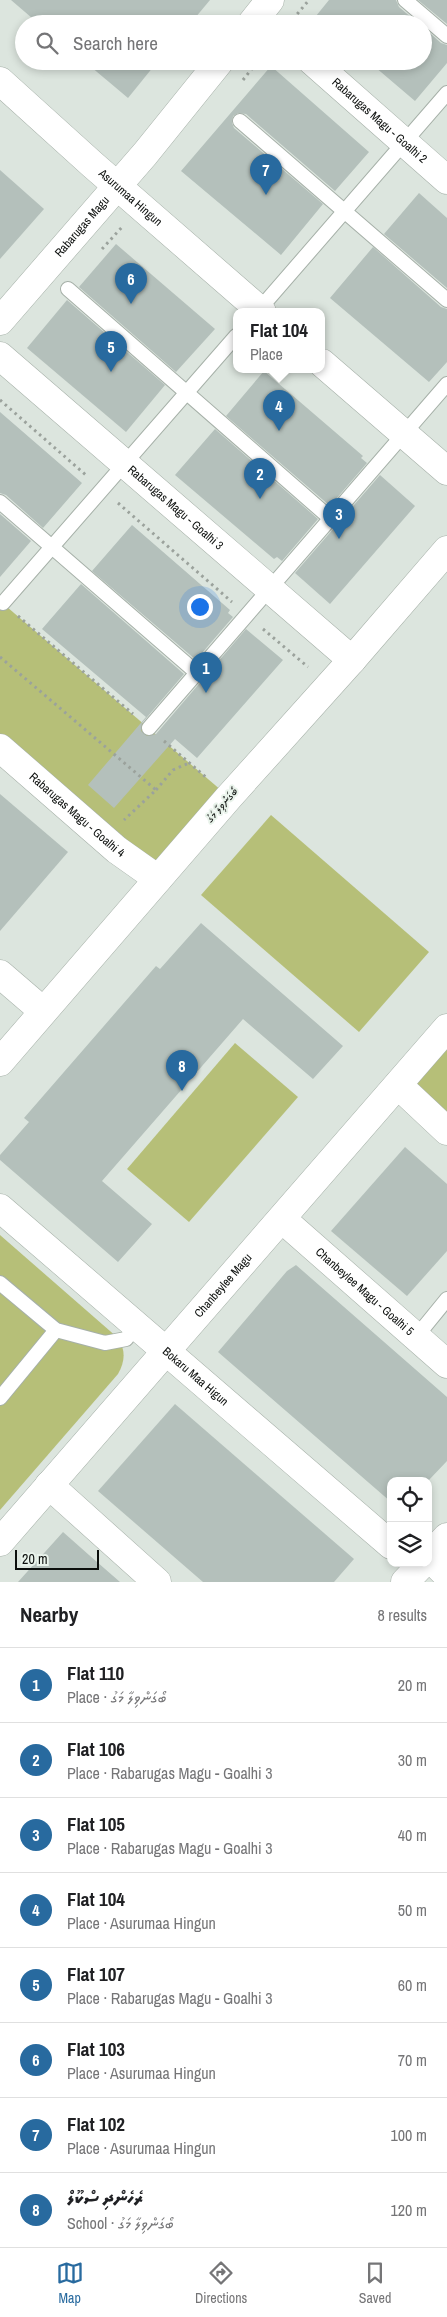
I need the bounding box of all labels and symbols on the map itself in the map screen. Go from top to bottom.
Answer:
street label: Rabarugas Magu - Goalhi 2 [329,74,430,167]
pin: 7 [250,154,282,195]
street label: Asurumaa Hingun [94,165,166,230]
street label: Rabarugas Magu [51,193,113,260]
pin: 6 [115,263,147,304]
pin: 5 [95,331,127,372]
pin: 4 [263,390,295,431]
pin: 2 [244,458,276,499]
street label: Rabarugas Magu - Goalhi 3 [124,462,227,553]
pin: 3 [323,498,355,539]
your location [187,594,213,620]
pin: 1 [190,652,222,693]
street label: Rabarugas Magu - Goalhi 4 [26,769,128,861]
street label: ބޯގަންވިލާ މަގު [202,784,242,827]
pin: 8 [166,1050,198,1091]
street label: Chanbeylee Magu - Goalhi 5 [312,1244,418,1340]
street label: Chanbeylee Magu [191,1250,255,1321]
street label: Bokaru Maa Higun [159,1344,232,1409]
scale bar [15,1547,99,1570]

